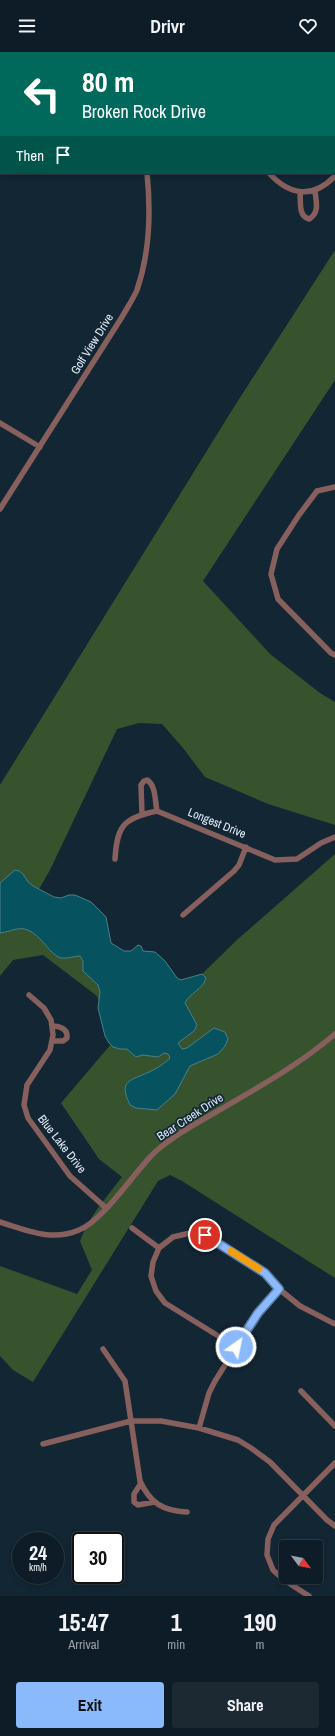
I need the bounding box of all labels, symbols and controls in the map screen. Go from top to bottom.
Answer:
text: Drivr [150,14,185,39]
icon: menu [16,15,38,37]
icon: heart [297,15,319,37]
text: 80 m [82,63,134,101]
icon: left [16,68,68,120]
text: Broken Rock Drive [82,99,206,124]
icon: arrive [52,144,74,166]
text: Then [16,145,44,166]
street label: Golf View Drive [67,311,117,377]
street label: Longest Drive [186,804,248,842]
street label: Bear Creek Drive [154,1090,226,1144]
street label: Blue Lake Drive [34,1111,90,1177]
pin [188,1218,222,1252]
icon: arrive [194,1224,216,1246]
position arrow [215,1326,257,1368]
speed limit sign: 30 [72,1532,124,1584]
text: 24 [29,1539,47,1566]
north arrow [279,1540,323,1584]
map controls [279,1540,323,1584]
text: km/h [29,1561,47,1574]
text: 15:47 [59,1606,109,1638]
text: 1 [171,1606,182,1638]
text: 190 [244,1606,276,1638]
text: Arrival [68,1636,99,1653]
text: min [167,1636,185,1653]
text: m [256,1636,264,1653]
button: Exit [16,1682,164,1728]
button: Share [172,1682,319,1728]

